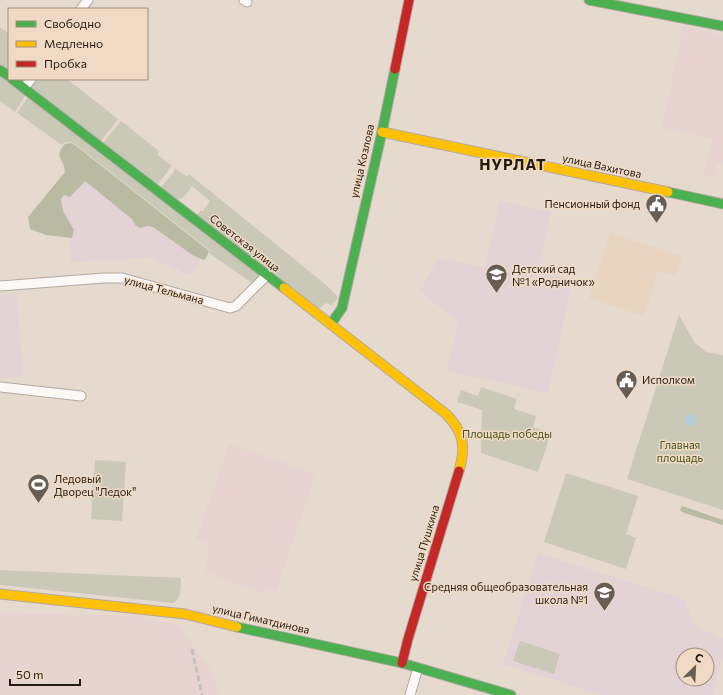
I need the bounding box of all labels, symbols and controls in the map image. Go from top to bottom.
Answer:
legend [8,8,148,80]
text: Свободно [44,16,101,30]
text: Медленно [44,36,103,50]
text: Пробка [44,56,87,70]
street label: улица Козлова [347,123,376,199]
street label: улица Вахитова [561,151,643,180]
district label: НУРЛАТ [479,155,547,173]
public building icon: Пенсионный фонд [643,191,669,224]
place label: Пенсионный фонд [545,197,641,210]
street label: Советская улица [207,211,283,274]
school or university icon: Детский сад №1 «Родничок» [484,262,510,295]
place label: Детский сад №1 «Родничок» [512,262,595,288]
street label: улица Тельмана [123,273,205,306]
public building icon: Исполком [613,367,639,400]
place label: Исполком [642,373,695,386]
park label: Площадь победы [462,427,552,440]
park label: Главная площадь [657,438,703,464]
sports icon: Ледовый Дворец "Ледок" [25,472,51,505]
place label: Ледовый Дворец "Ледок" [54,472,136,498]
street label: улица Пушкина [406,503,441,583]
place label: Средняя общеобразовательная школа №1 [424,580,588,606]
school or university icon: Средняя общеобразовательная школа №1 [591,580,617,613]
street label: улица Гиматдинова [211,601,311,636]
north arrow [675,647,715,687]
text: С [693,650,706,665]
scale bar [10,661,80,687]
text: 50 m [16,667,44,681]

